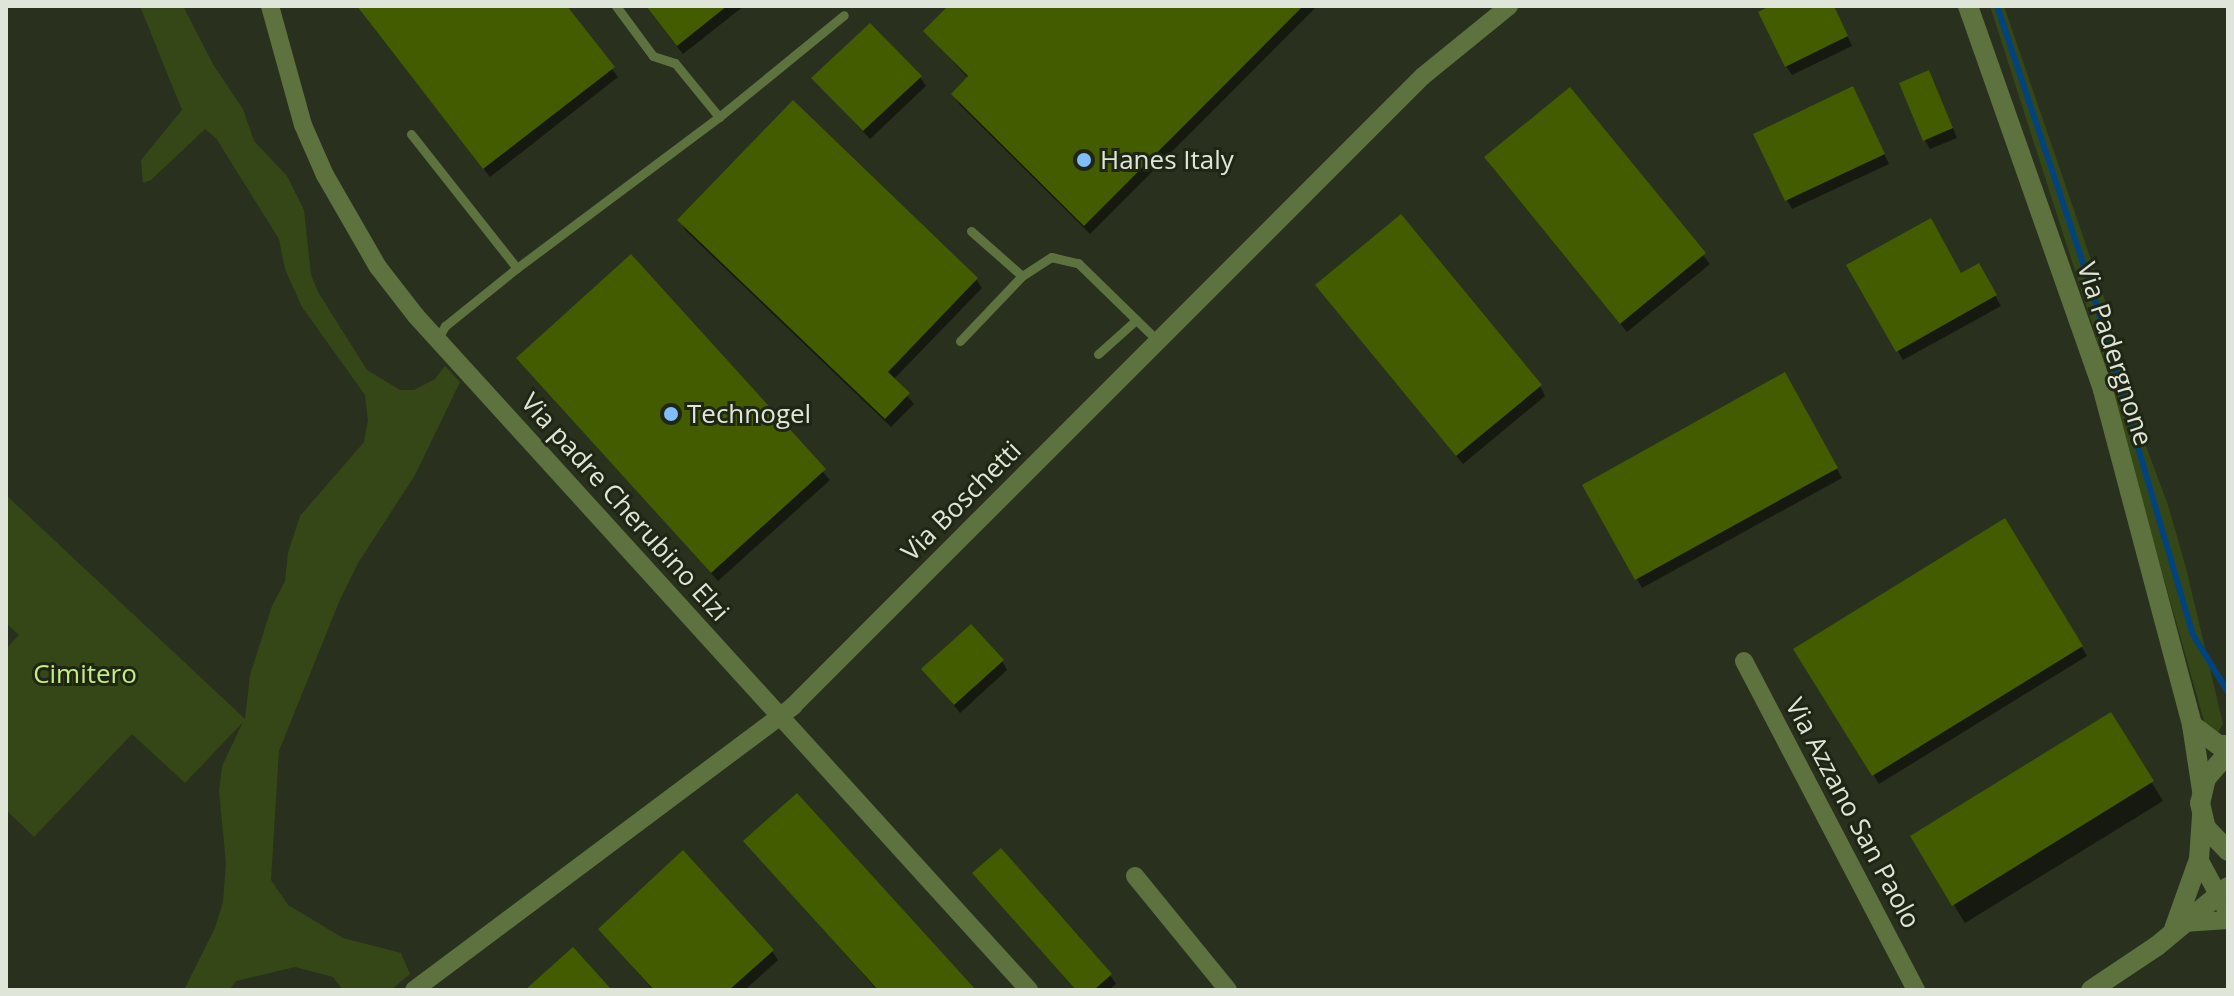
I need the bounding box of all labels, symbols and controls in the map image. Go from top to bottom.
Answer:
place label: Hanes Italy [1100,144,1234,176]
marker: Hanes Italy [1075,151,1093,169]
street label: Via Padergnone [2071,258,2159,450]
street label: Via padre Cherubino Elzi [515,387,735,627]
place label: Technogel [687,398,811,430]
marker: Technogel [662,405,680,423]
street label: Via Boschetti [895,435,1027,567]
park label: Cimitero [33,658,137,690]
street label: Via Azzano San Paolo [1779,693,1927,933]

